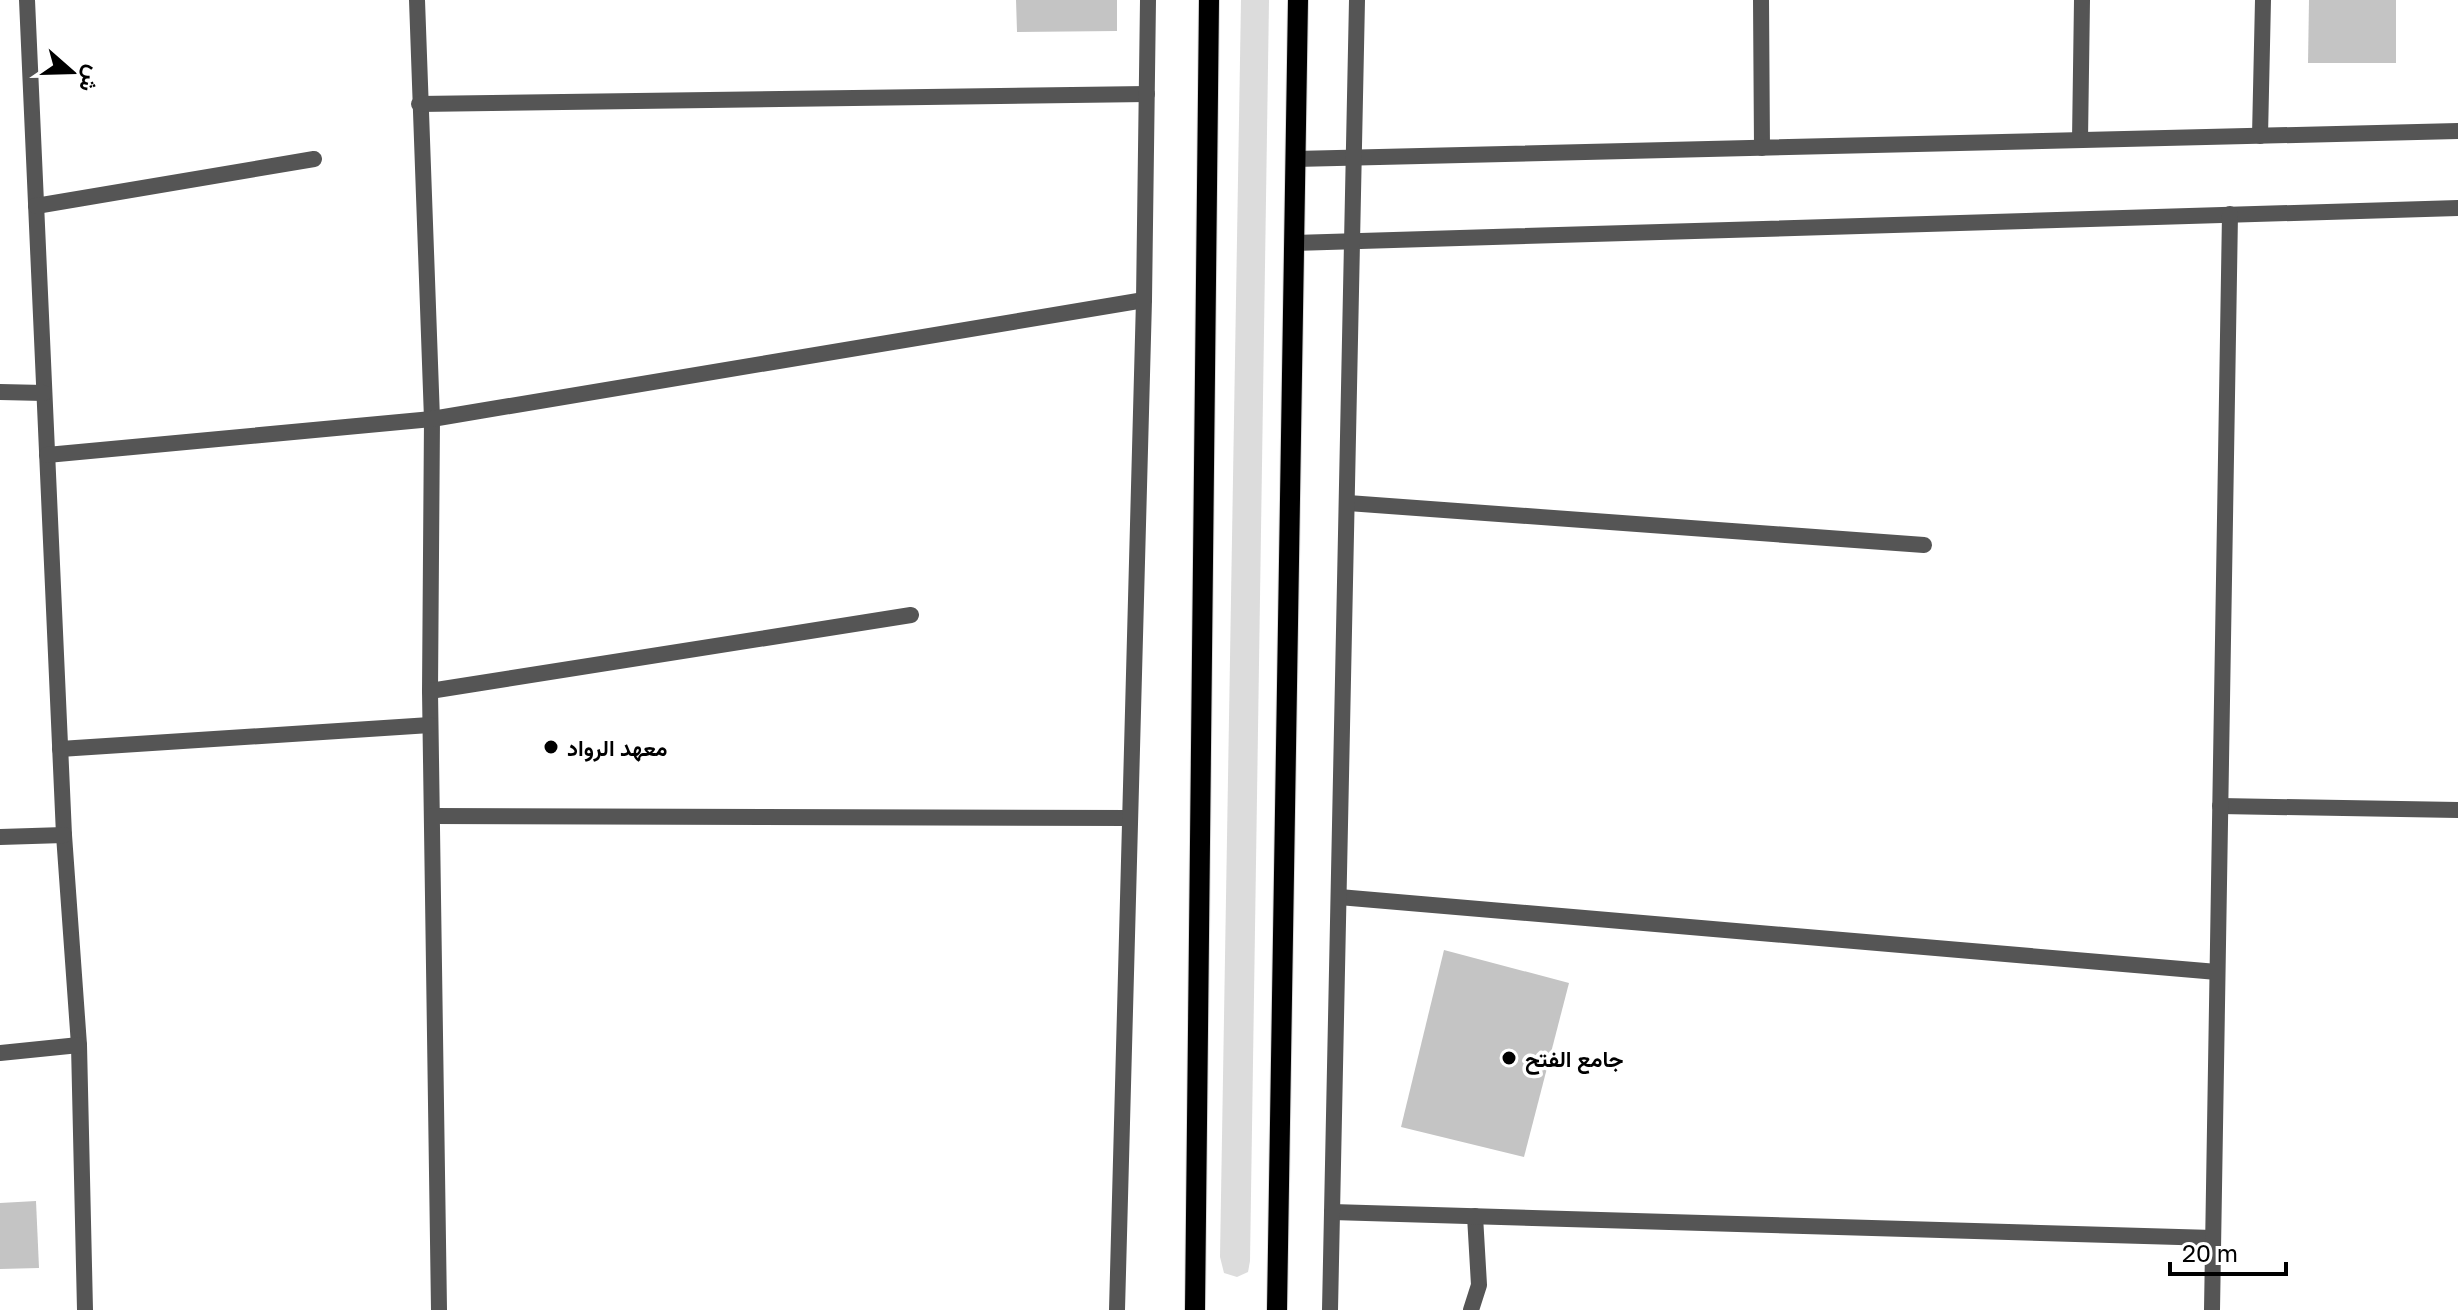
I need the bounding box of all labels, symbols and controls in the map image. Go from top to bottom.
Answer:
north arrow [32,32,112,112]
text: ش [73,62,108,96]
place label: معهد الرواد [567,734,668,762]
marker: معهد الرواد [542,738,560,756]
place label: جامع الفتح [1525,1045,1623,1075]
marker: جامع الفتح [1500,1049,1518,1067]
scale bar [2170,1226,2286,1276]
text: 20 m [2182,1238,2238,1267]

